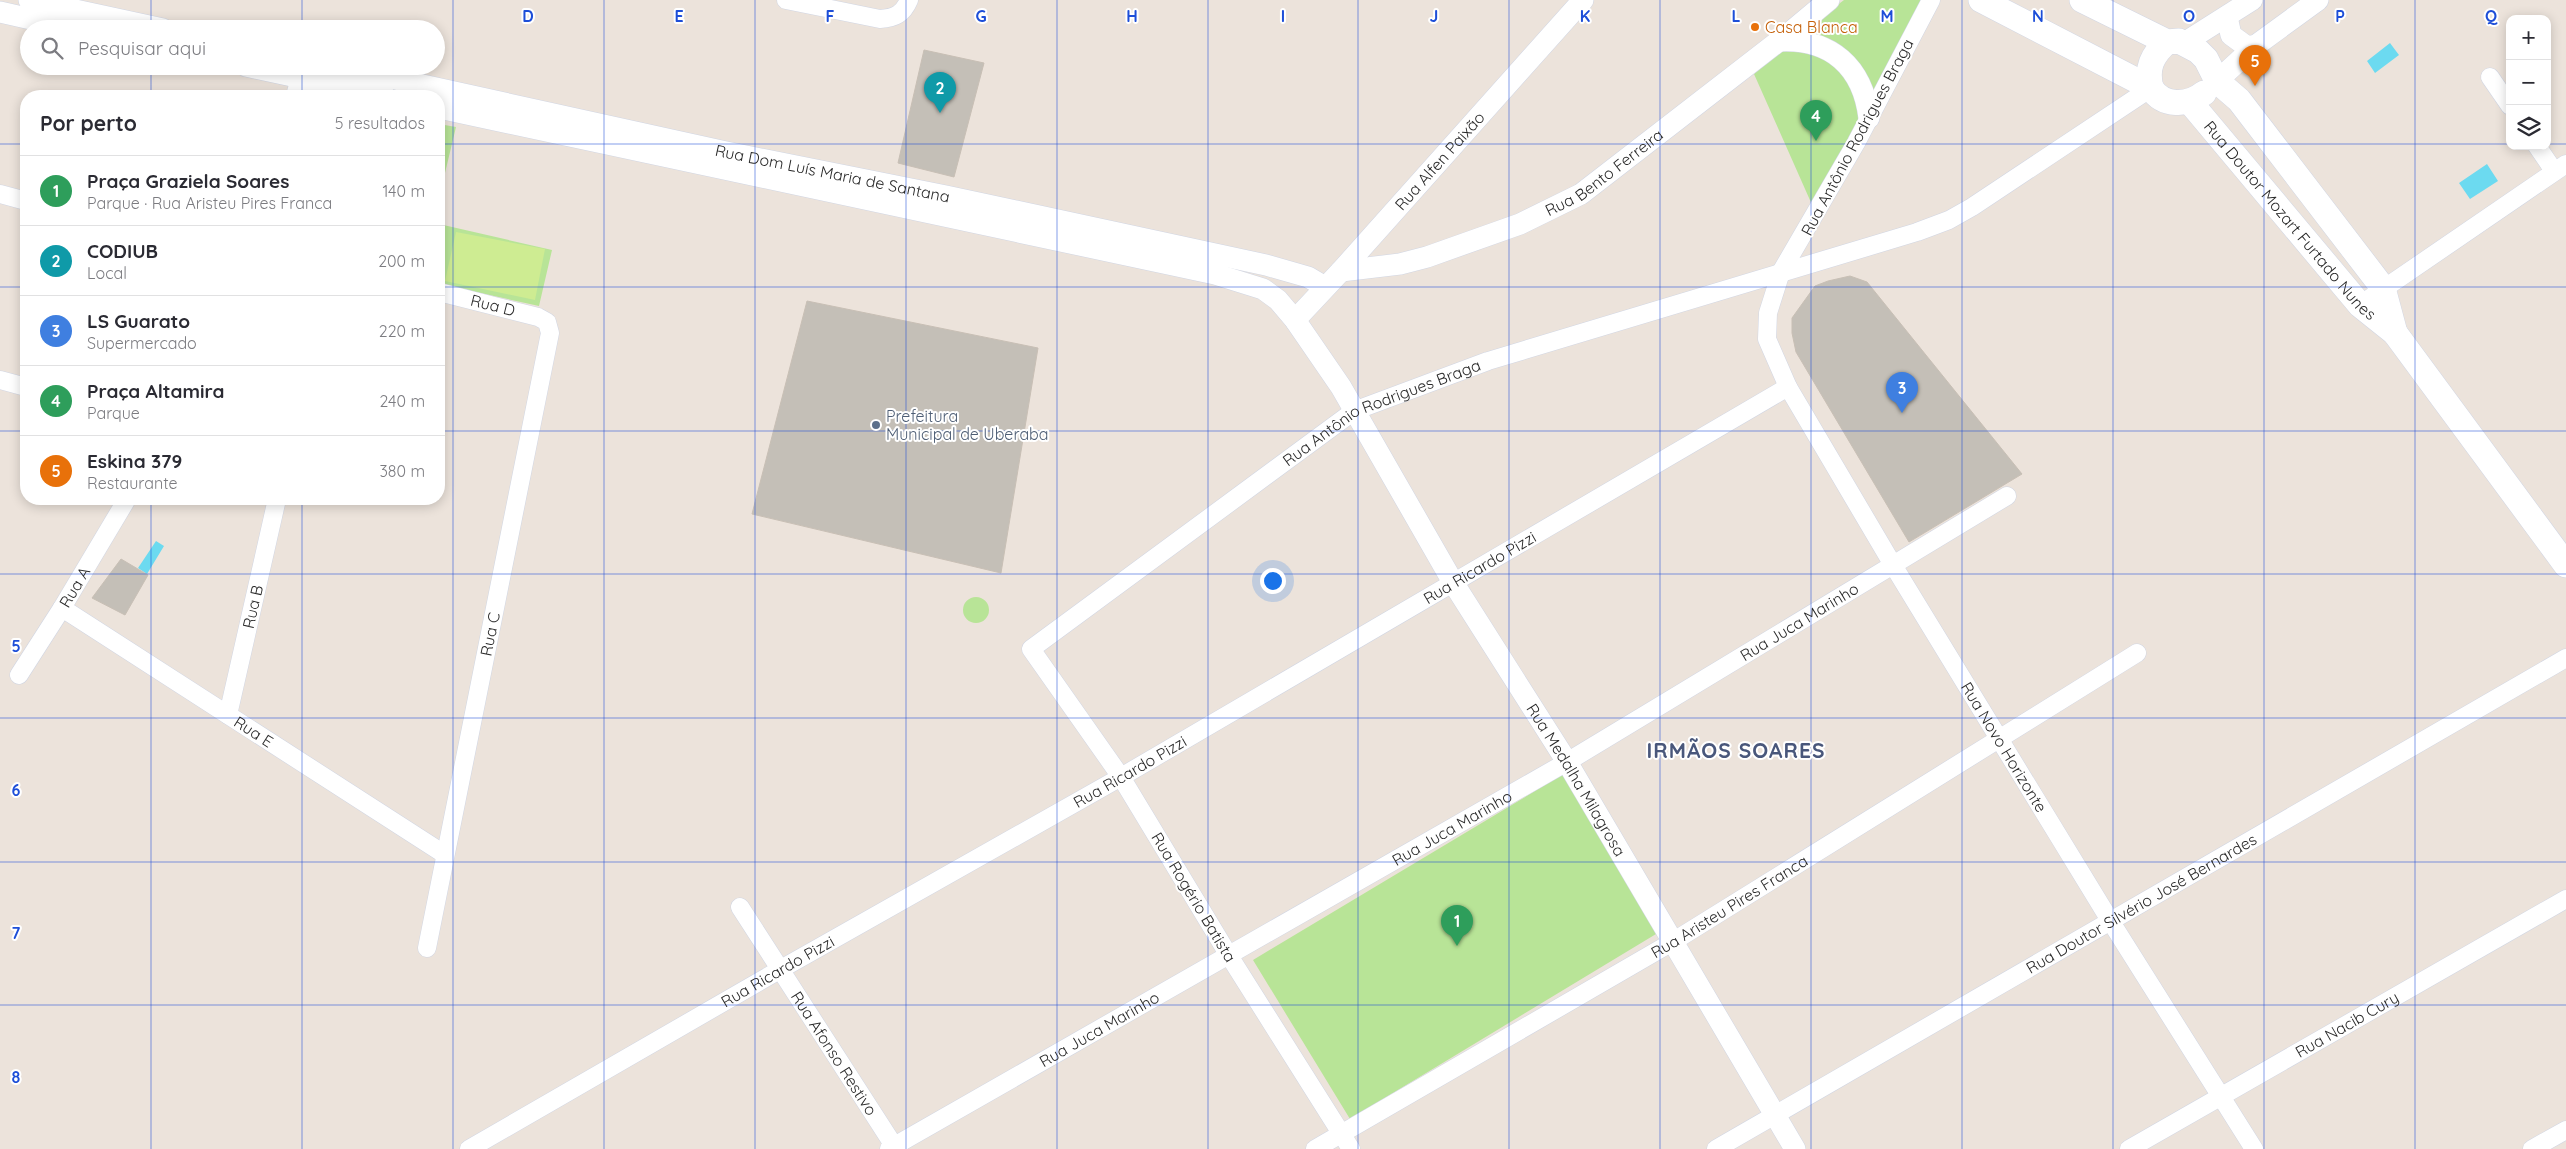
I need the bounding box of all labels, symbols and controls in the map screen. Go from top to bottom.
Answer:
text: D [522,6,534,26]
text: E [674,6,684,26]
text: F [826,6,835,26]
text: G [975,6,987,26]
text: H [1126,6,1138,26]
text: I [1281,6,1285,26]
text: J [1430,6,1438,26]
text: K [1580,6,1590,26]
text: L [1732,6,1741,26]
text: M [1880,6,1894,26]
text: N [2032,6,2044,26]
text: O [2183,6,2195,26]
text: P [2335,6,2345,26]
text: Q [2485,6,2498,26]
map controls [2506,15,2551,150]
button: + [2506,15,2551,60]
place label: Casa Blanca [1765,17,1858,37]
search box [20,20,445,75]
marker: Casa Blanca [1749,21,1761,33]
icon: search [38,34,66,62]
street label: Rua Antônio Rodrigues Braga [1796,35,1918,239]
text: Pesquisar aqui [78,36,206,60]
pin: 5 [2239,45,2271,86]
button: − [2506,60,2551,105]
pin: 2 [924,72,956,113]
pin: 4 [1800,100,1832,141]
button: layers [2506,105,2551,150]
street label: Rua Alfen Paixão [1390,107,1489,214]
text: Por perto [40,110,137,136]
text: 5 resultados [335,113,425,133]
street label: Rua Doutor Mozart Furtado Nunes [2200,116,2380,324]
street label: Rua Bento Ferreira [1542,124,1667,220]
street label: Rua Dom Luís Maria de Santana [713,140,952,207]
text: Praça Graziela Soares [87,169,289,193]
text: 1 [53,181,59,201]
text: 140 m [382,181,425,201]
text: Parque · Rua Aristeu Pires Franca [87,193,332,213]
text: CODIUB [87,239,158,263]
text: 2 [51,251,61,271]
text: 200 m [378,251,425,271]
text: Local [87,263,127,283]
street label: Rua D [469,290,517,320]
text: LS Guarato [87,309,190,333]
text: 3 [52,321,60,341]
text: 220 m [379,321,425,341]
text: Supermercado [87,333,197,353]
street label: Rua Antônio Rodrigues Braga [1279,355,1483,470]
pin: 3 [1886,372,1918,413]
text: Praça Altamira [87,379,224,403]
text: 4 [51,391,61,411]
text: 240 m [379,391,425,411]
text: Parque [87,403,140,423]
place label: Prefeitura Municipal de Uberaba [886,406,1048,444]
marker: Prefeitura Municipal de Uberaba [870,419,882,431]
text: Eskina 379 [87,449,182,473]
text: 5 [51,461,61,481]
text: 380 m [379,461,425,481]
text: Restaurante [87,473,178,493]
street label: Rua Ricardo Pizzi [1420,527,1540,608]
street label: Rua A [55,563,94,611]
your location [1260,568,1286,594]
street label: Rua Juca Marinho [1736,578,1862,665]
street label: Rua B [238,583,267,631]
street label: Rua C [476,611,504,658]
text: 5 [11,636,21,656]
street label: Rua Novo Horizonte [1957,678,2052,816]
street label: Rua Medalha Milagrosa [1522,700,1630,860]
street label: Rua E [230,711,277,751]
street label: Rua Ricardo Pizzi [1070,731,1190,812]
district label: IRMÃOS SOARES [1647,737,1825,763]
text: 6 [12,780,21,800]
street label: Rua Juca Marinho [1388,786,1515,870]
street label: Rua Rogério Batista [1147,828,1241,966]
street label: Rua Doutor Silvério José Bernardes [2022,829,2260,978]
street label: Rua Aristeu Pires Franca [1647,850,1811,962]
pin: 1 [1441,905,1473,946]
text: 7 [12,923,21,943]
street label: Rua Ricardo Pizzi [717,931,838,1012]
street label: Rua Afonso Restivo [787,987,882,1119]
street label: Rua Juca Marinho [1036,987,1163,1071]
street label: Rua Nacib Cury [2292,987,2402,1062]
text: 8 [12,1067,21,1087]

